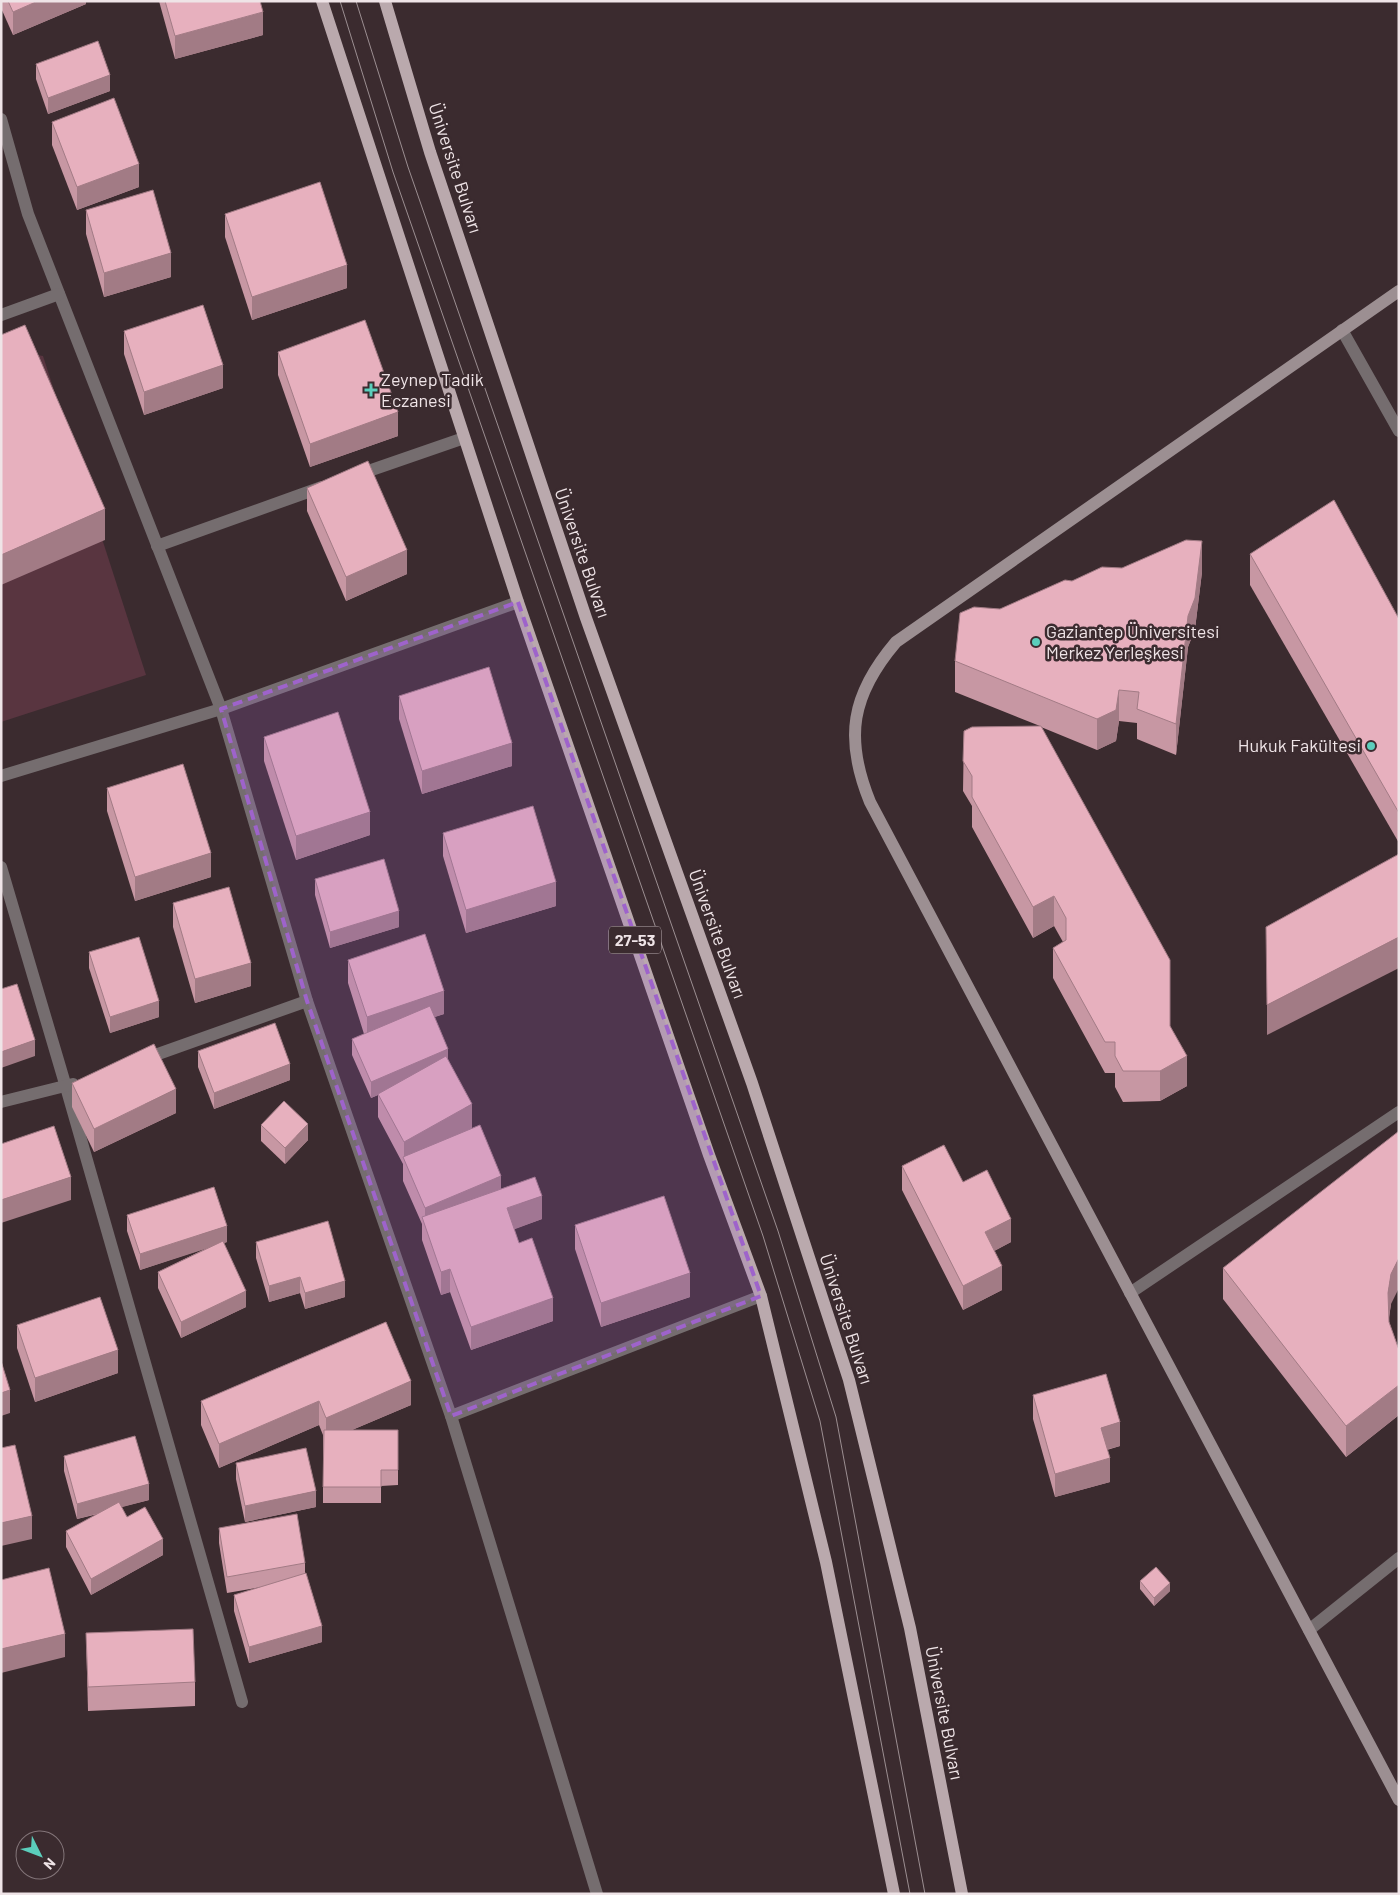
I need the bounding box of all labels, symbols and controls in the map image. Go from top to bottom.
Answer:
street label: Üniversite Bulvarı [425,100,487,236]
place label: Zeynep Tadik Eczanesi [381,368,484,411]
marker: Zeynep Tadik Eczanesi [365,384,377,396]
street label: Üniversite Bulvarı [550,485,615,620]
place label: Gaziantep Üniversitesi Merkez Yerleşkesi [1046,620,1220,663]
marker: Gaziantep Üniversitesi Merkez Yerleşkesi [1030,636,1042,648]
place label: Hukuk Fakültesi [1238,734,1361,756]
marker: Hukuk Fakültesi [1365,740,1377,752]
street label: Üniversite Bulvarı [684,866,751,1001]
road number: 27-53 [609,926,661,954]
street label: Üniversite Bulvarı [816,1251,878,1387]
street label: Üniversite Bulvarı [921,1644,969,1782]
north arrow [15,1830,65,1880]
text: N [41,1855,59,1873]

